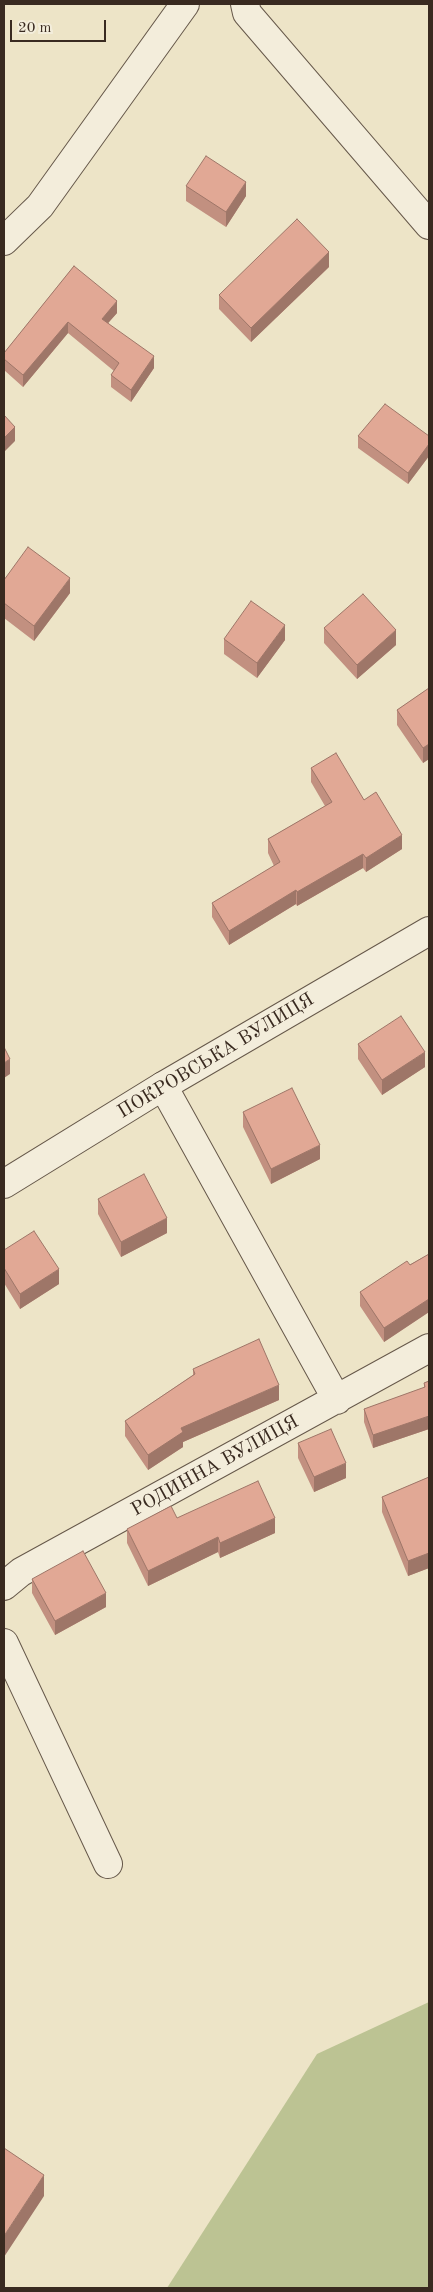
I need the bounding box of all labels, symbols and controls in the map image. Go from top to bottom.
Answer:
scale bar [12,10,109,42]
text: 20 m [18,21,52,36]
street label: ПОКРОВСЬКА ВУЛИЦЯ [114,988,318,1124]
street label: РОДИННА ВУЛИЦЯ [127,1410,303,1522]

